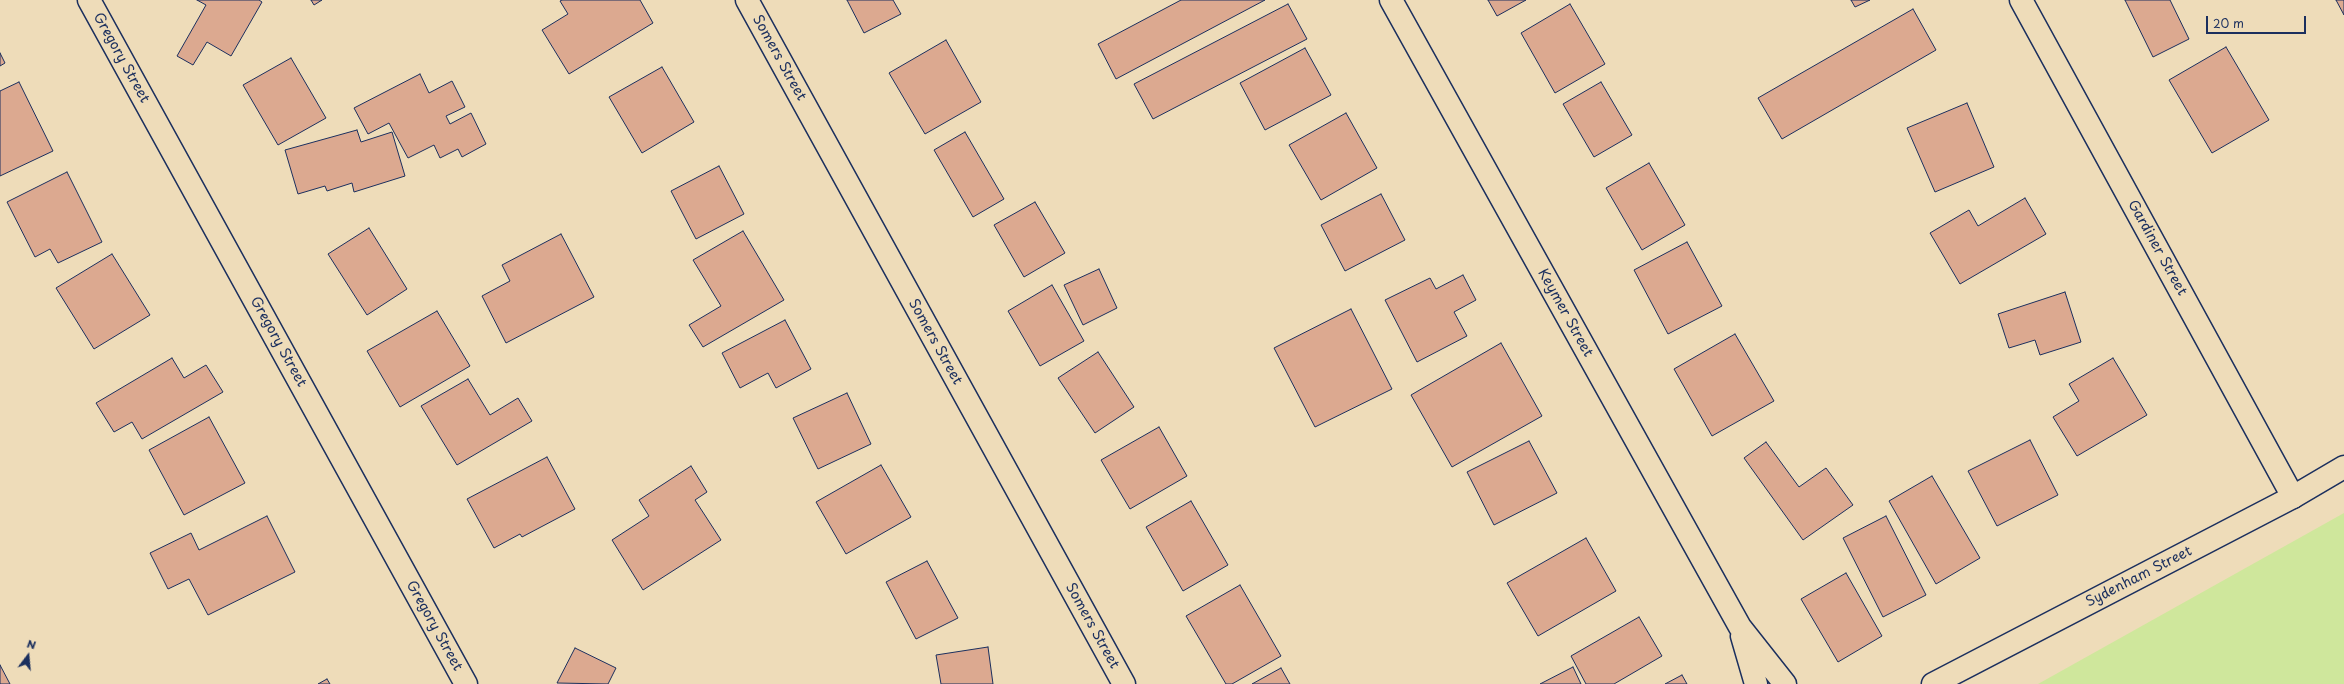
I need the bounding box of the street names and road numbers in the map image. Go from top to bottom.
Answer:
street label: Gregory Street [89,10,153,106]
street label: Somers Street [749,12,809,104]
street label: Gardiner Street [2124,197,2190,299]
street label: Keymer Street [1534,266,1596,360]
street label: Gregory Street [246,294,310,390]
street label: Somers Street [905,296,965,388]
street label: Sydenham Street [2083,543,2195,611]
street label: Gregory Street [402,578,466,674]
street label: Somers Street [1062,580,1122,672]

